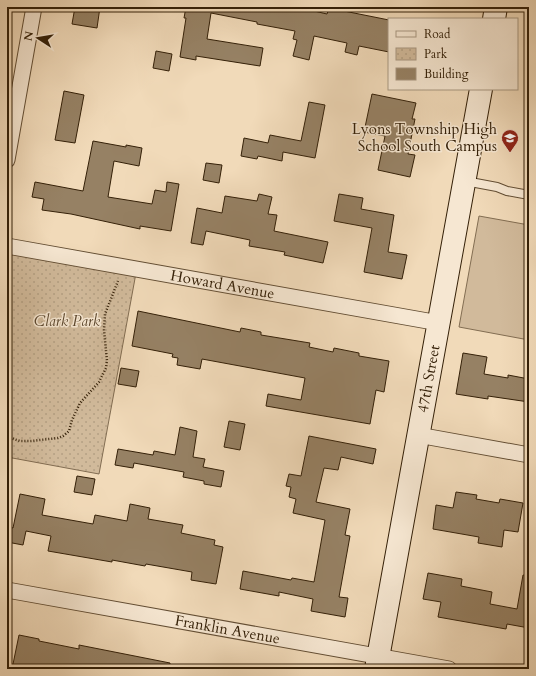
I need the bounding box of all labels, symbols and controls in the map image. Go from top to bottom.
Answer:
north arrow [18,18,58,58]
legend [388,18,518,90]
text: Road [424,26,451,42]
text: N [20,29,37,42]
text: Park [424,46,448,62]
text: Building [424,66,469,82]
place label: Lyons Township High School South Campus [352,119,498,156]
school or university icon: Lyons Township High School South Campus [500,128,520,153]
street label: Howard Avenue [169,265,276,304]
park label: Clark Park [34,311,101,331]
street label: 47th Street [413,343,445,414]
street label: Franklin Avenue [173,610,282,649]

